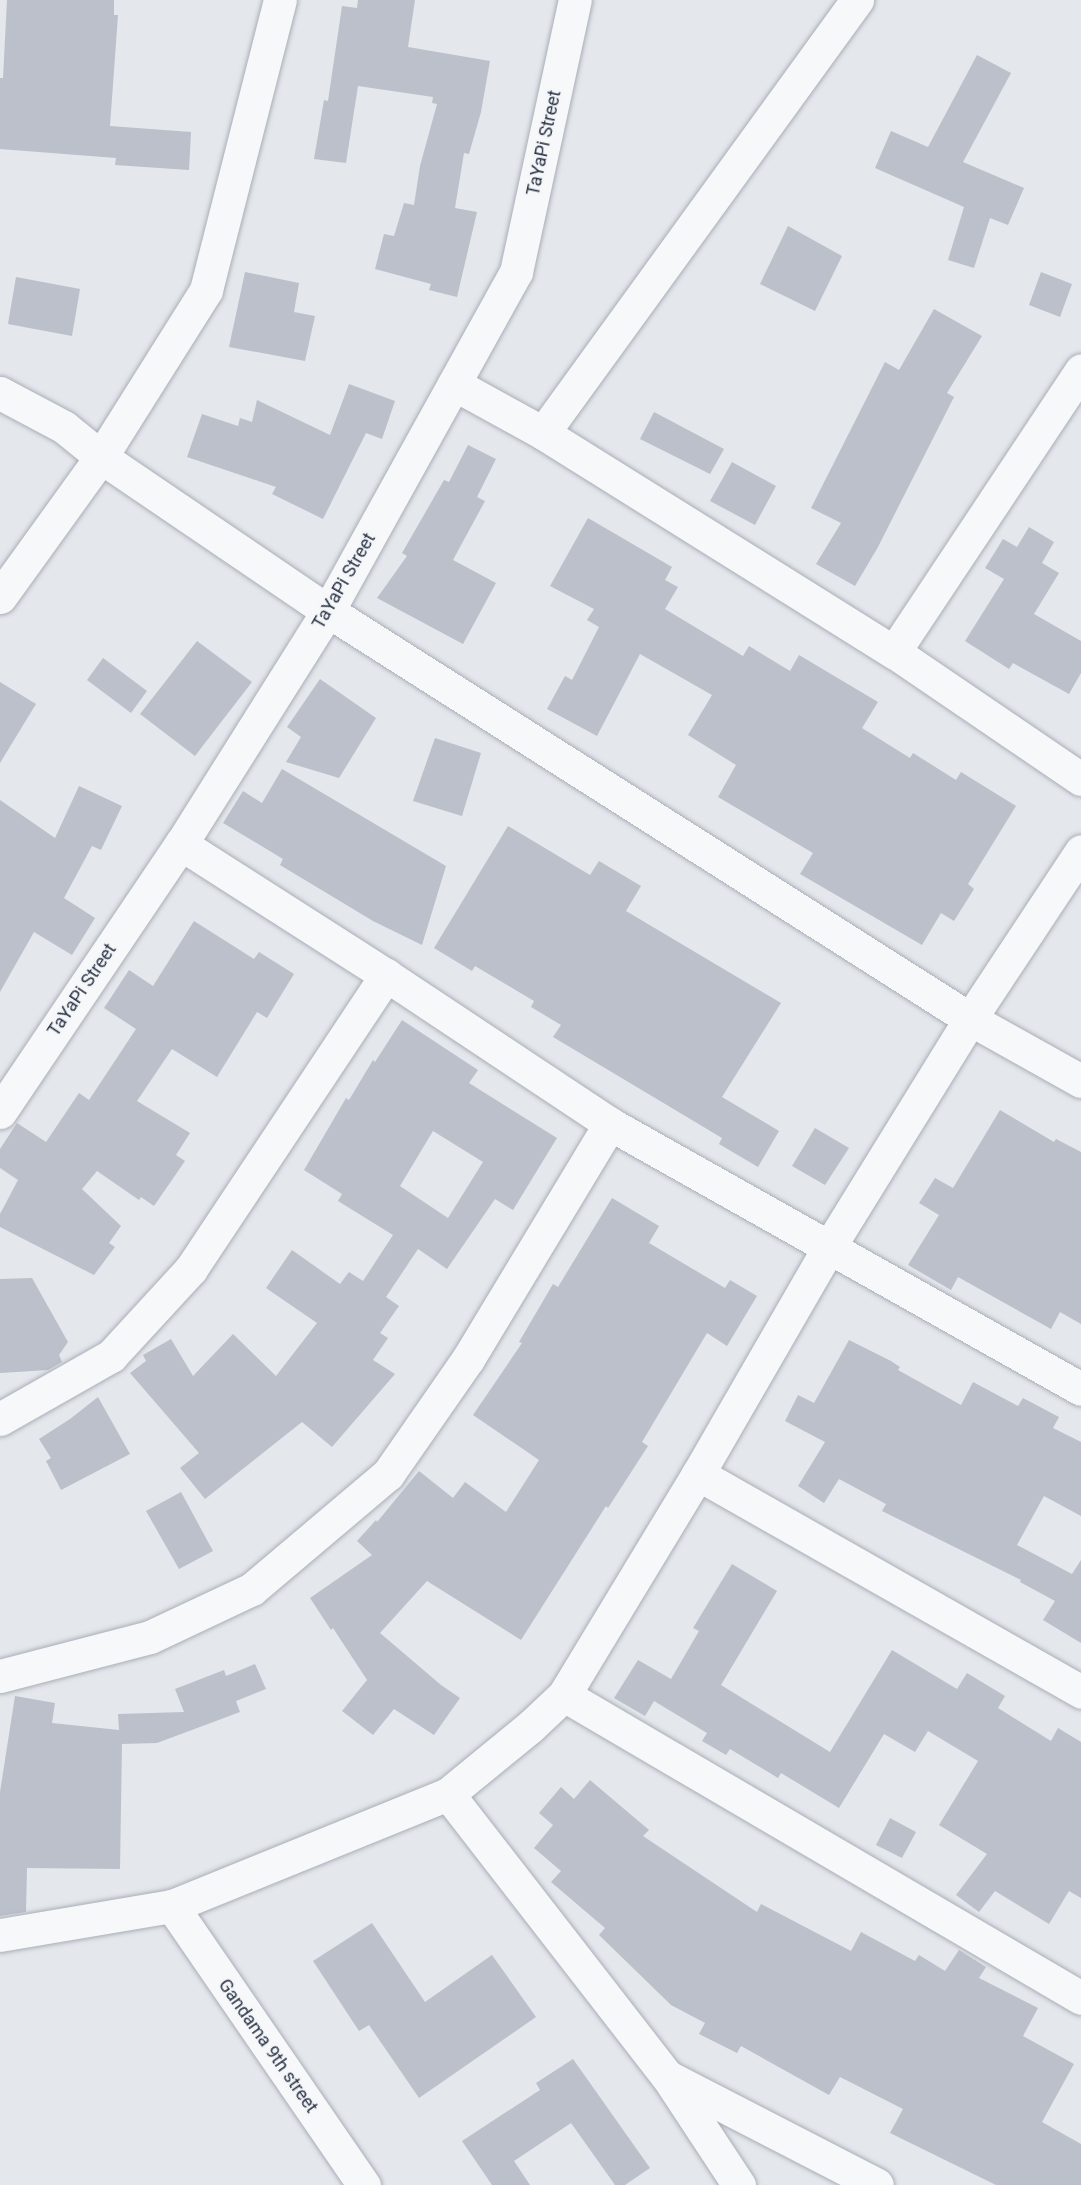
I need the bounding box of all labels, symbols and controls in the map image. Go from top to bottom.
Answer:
street label: TaYaPi Street [522,88,566,198]
street label: TaYaPi Street [308,529,380,633]
street label: TaYaPi Street [43,940,121,1040]
street label: Gandama 9th street [214,1975,322,2117]

